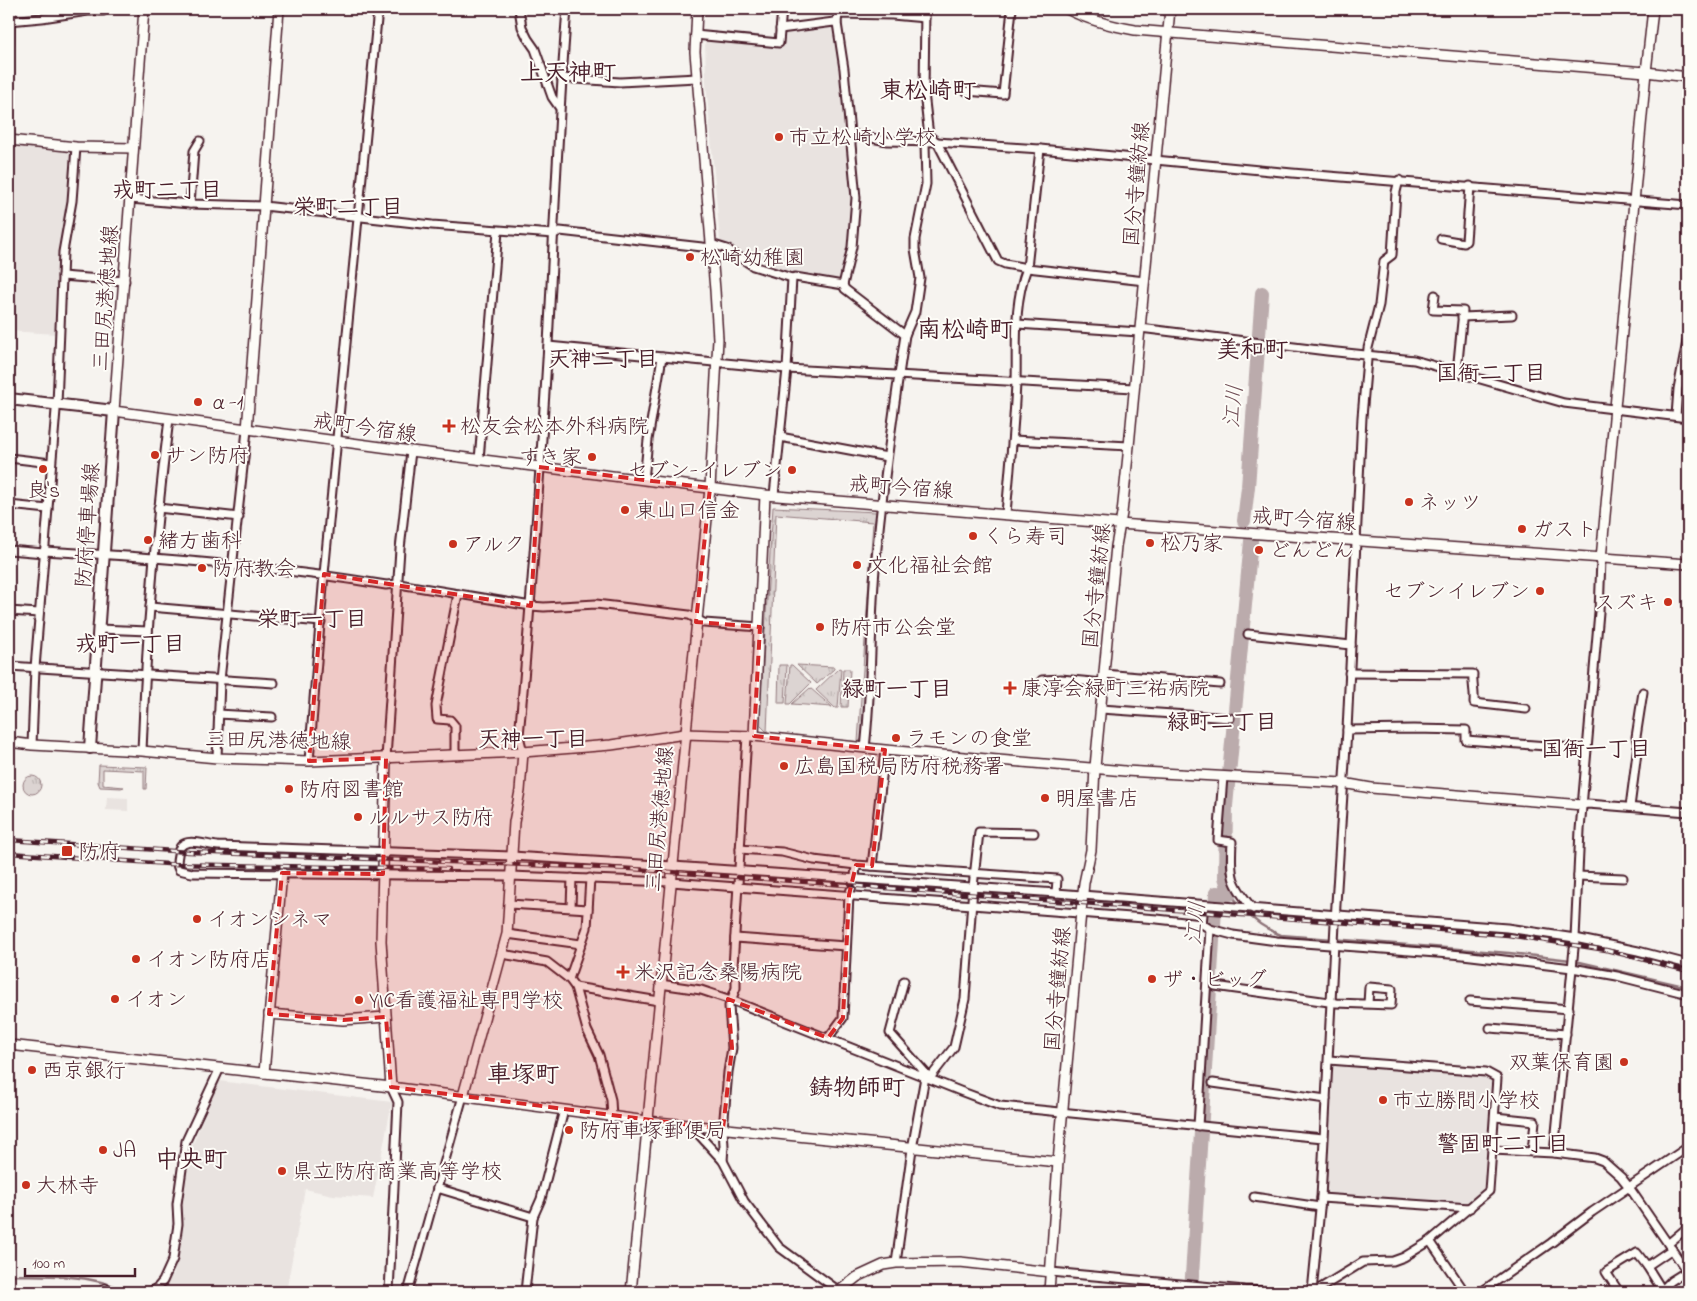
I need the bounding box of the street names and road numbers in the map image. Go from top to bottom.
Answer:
street label: 国分寺鐘紡線 [1118,120,1158,248]
street label: 三田尻港徳地線 [87,224,127,373]
street label: 戒町今宿線 [311,407,419,451]
street label: 防府停車場線 [70,461,108,589]
street label: 戒町今宿線 [847,470,954,508]
street label: 戒町今宿線 [1250,502,1357,540]
street label: 国分寺鐘紡線 [1076,522,1119,650]
street label: 三田尻港徳地線 [204,726,352,758]
street label: 三田尻港徳地線 [640,745,682,894]
street label: 国分寺鐘紡線 [1039,925,1079,1053]

